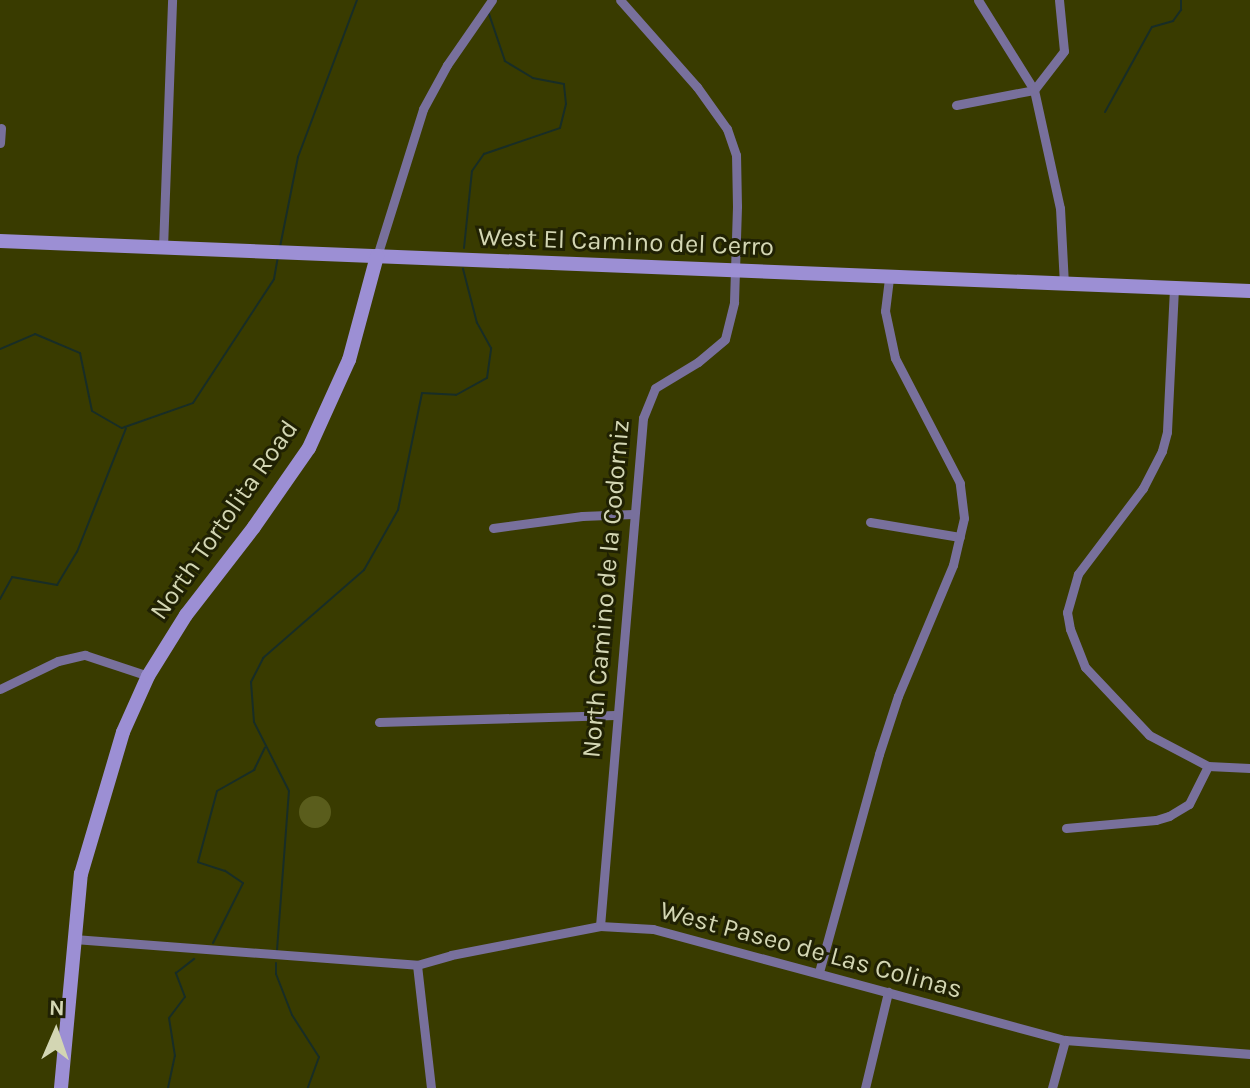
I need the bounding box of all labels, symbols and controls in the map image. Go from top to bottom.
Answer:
street label: West El Camino del Cerro [477,221,775,263]
street label: North Tortolita Road [143,414,305,626]
street label: North Camino de la Codorniz [576,419,636,759]
street label: West Paseo de Las Colinas [656,895,966,1005]
north arrow [16,992,96,1072]
text: N [48,995,65,1021]

